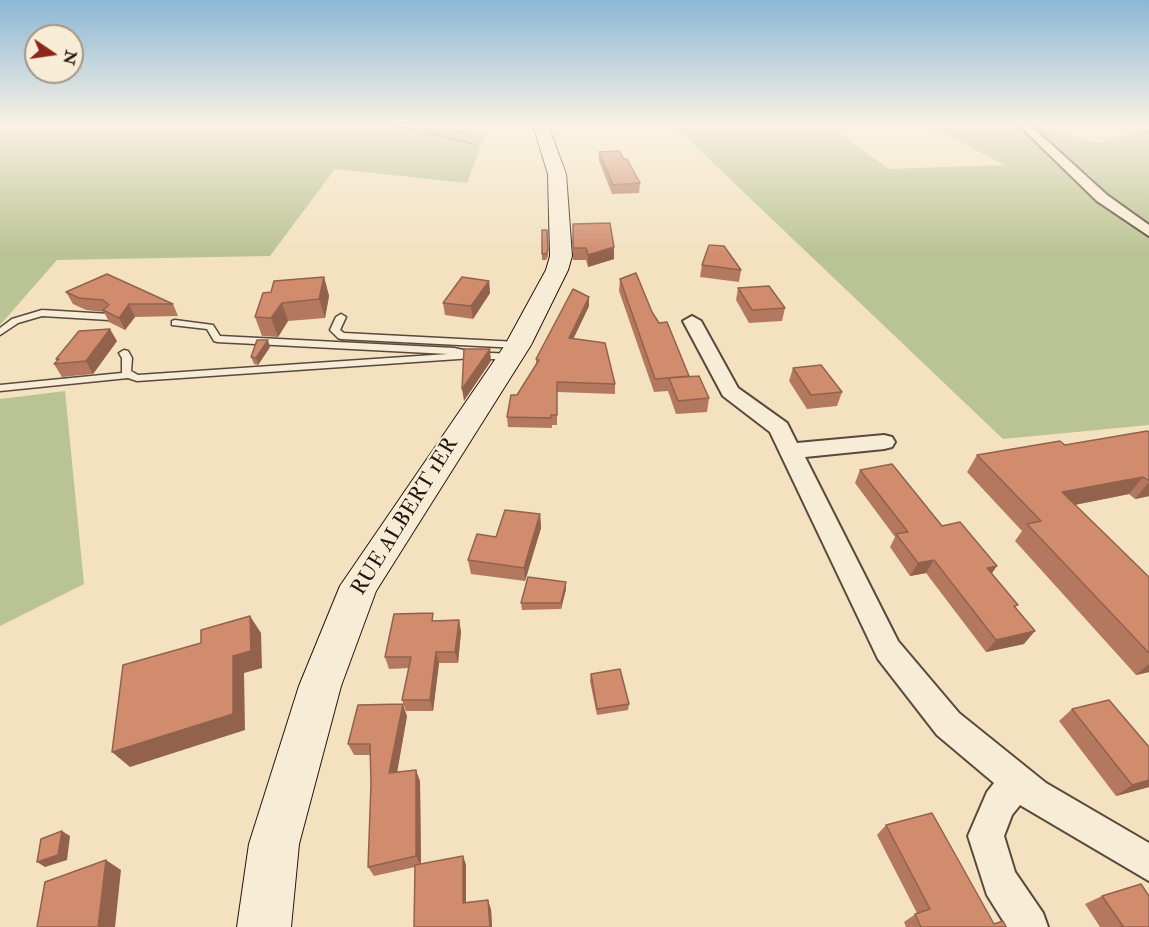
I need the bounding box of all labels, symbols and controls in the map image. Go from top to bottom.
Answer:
north arrow [24,24,84,84]
text: N [58,48,81,67]
street label: RUE ALBERT 1ER [347,433,465,601]

